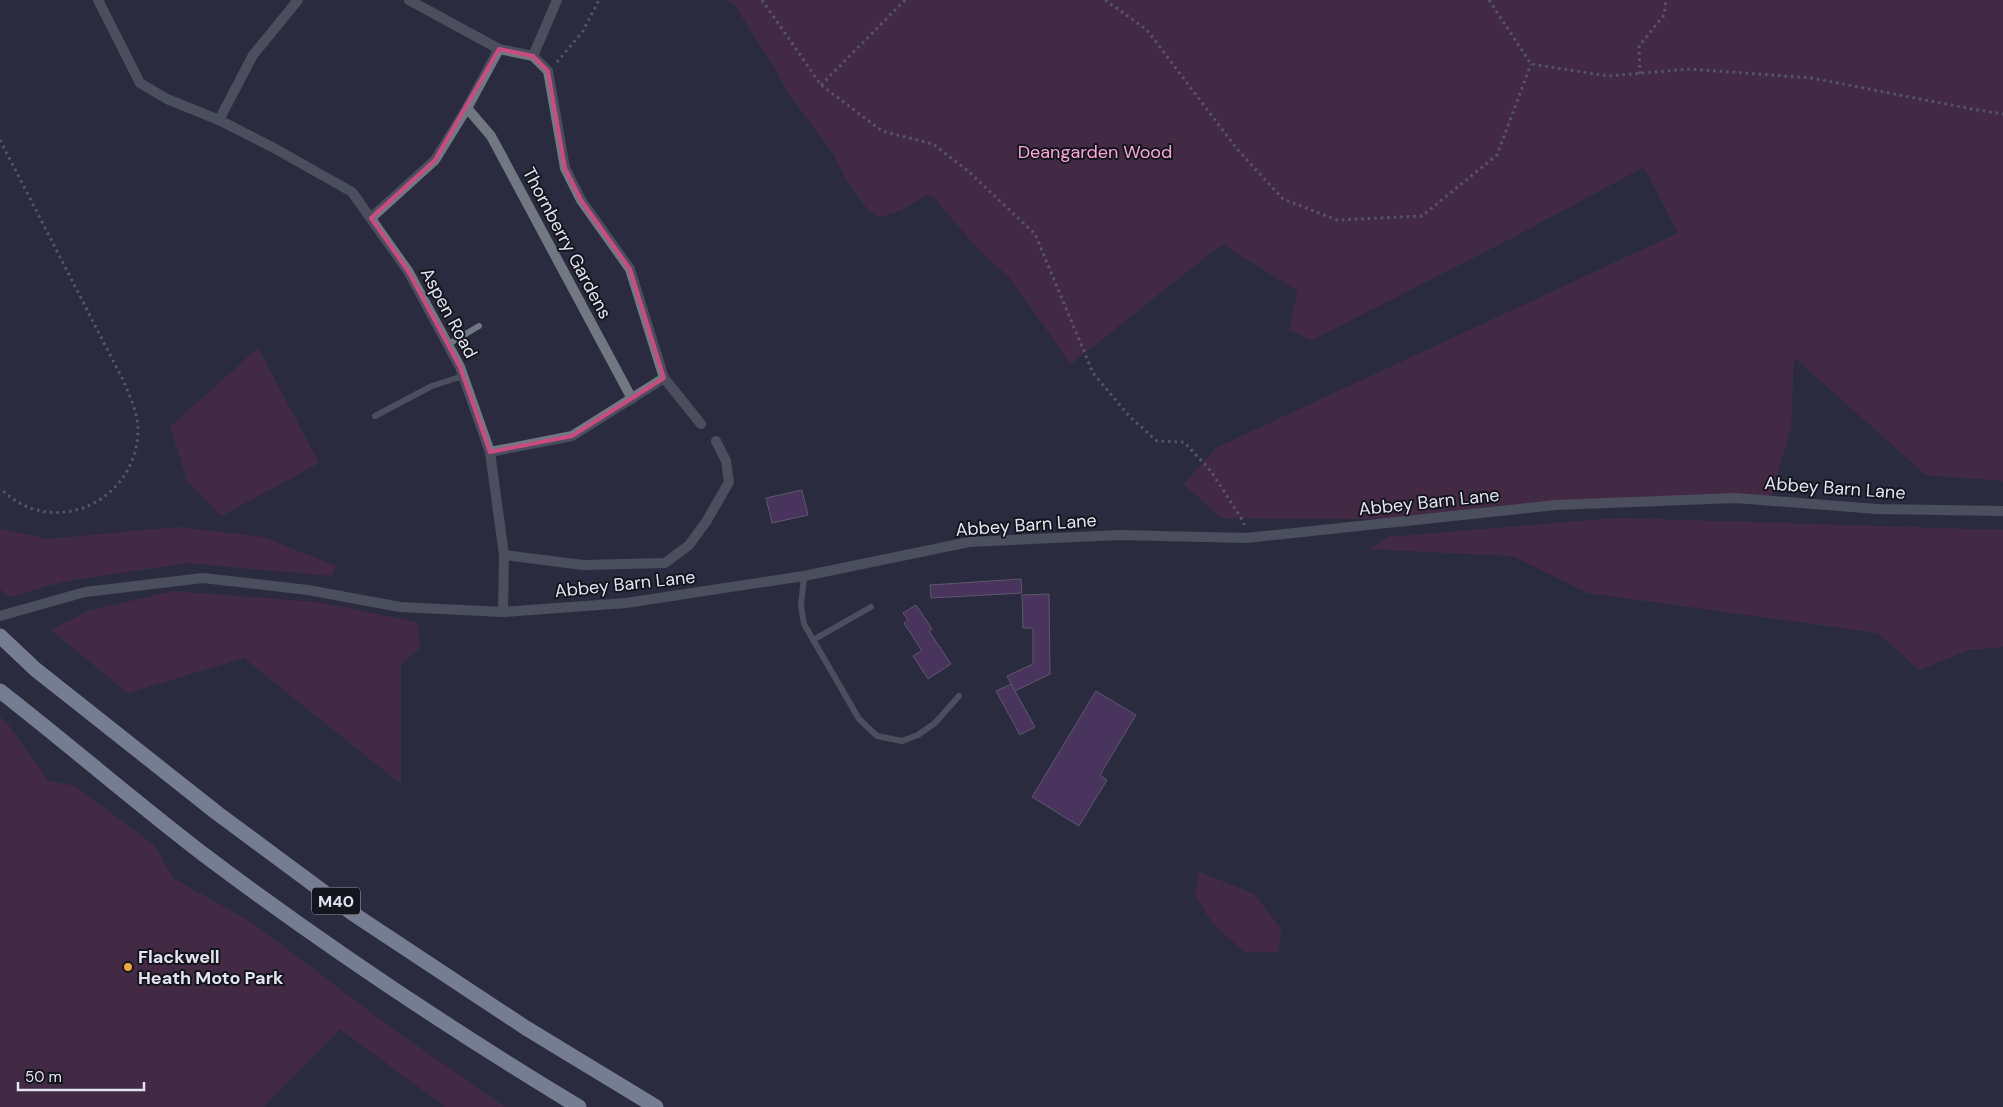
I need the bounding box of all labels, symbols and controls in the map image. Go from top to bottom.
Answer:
park label: Deangarden Wood [1018,140,1172,164]
street label: Thornberry Gardens [517,163,617,323]
street label: Aspen Road [415,263,483,363]
street label: Abbey Barn Lane [1764,471,1906,505]
street label: Abbey Barn Lane [1357,483,1501,521]
street label: Abbey Barn Lane [955,508,1097,542]
street label: Abbey Barn Lane [553,565,697,603]
road number: M40 [312,888,360,914]
place label: Flackwell Heath Moto Park [138,945,284,990]
marker: Flackwell Heath Moto Park [122,961,134,973]
scale bar [18,1060,144,1092]
text: 50 m [25,1067,62,1087]

